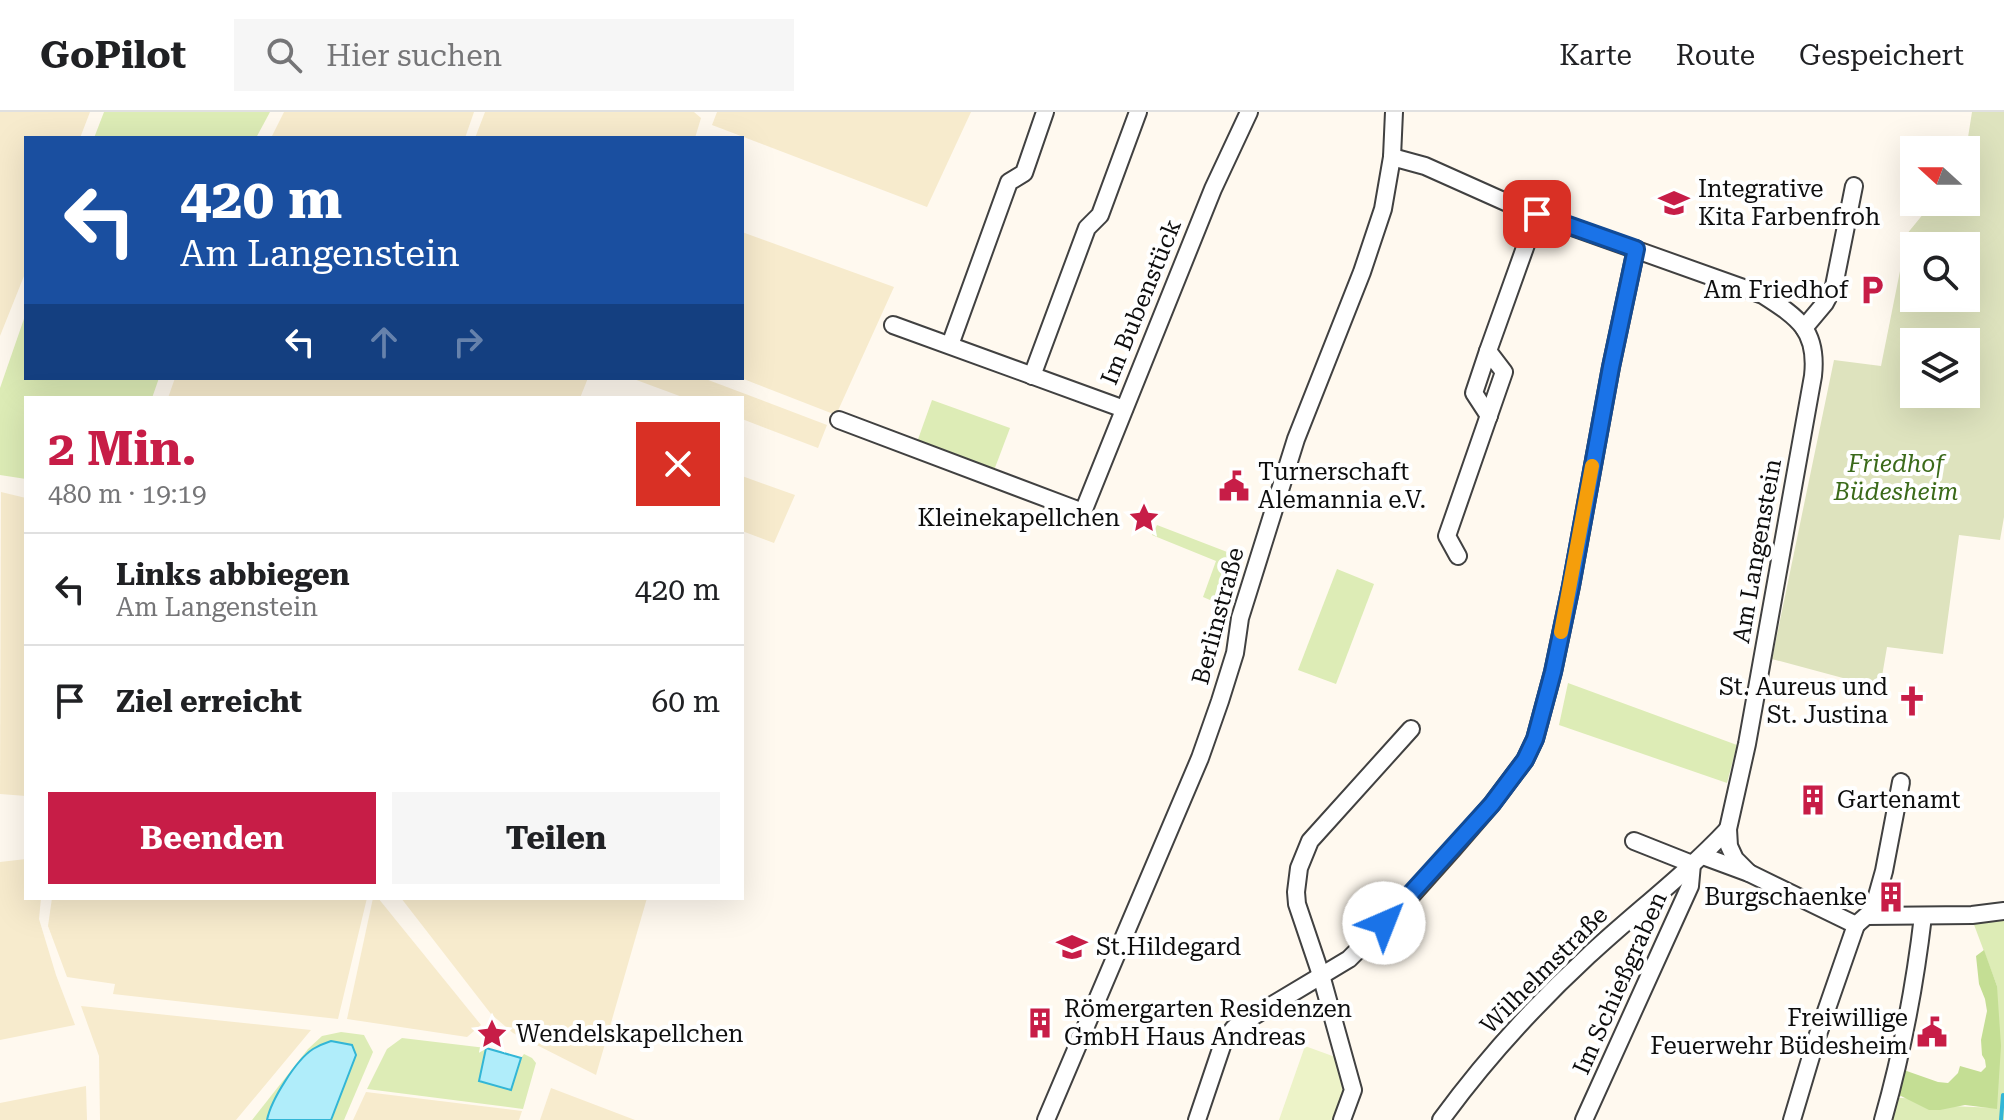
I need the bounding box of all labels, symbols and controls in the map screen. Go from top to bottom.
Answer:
search box [234,19,794,91]
text: GoPilot [40,33,186,77]
icon: search [262,33,306,77]
text: Hier suchen [326,38,502,73]
text: Karte [1559,39,1632,72]
text: Route [1676,39,1755,72]
text: Gespeichert [1799,39,1964,72]
north arrow [1900,136,1980,216]
map controls [1900,136,1980,408]
text: 420 m [180,166,342,232]
icon: left [48,168,152,272]
place label: Integrative Kita Farbenfroh [1698,175,1880,231]
pin [1503,180,1571,248]
school or university icon: Integrative Kita Farbenfroh [1657,186,1691,220]
icon: arrive [1515,192,1559,236]
street label: Im Bubenstück [1095,215,1187,389]
button: search [1900,232,1980,312]
text: Am Langenstein [180,233,460,275]
parking icon: Am Friedhof [1855,273,1889,307]
place label: Am Friedhof [1704,276,1849,304]
icon: left [278,320,322,364]
icon: ahead [362,320,406,364]
icon: right [446,320,490,364]
button: layers [1900,328,1980,408]
text: 2 Min. [48,421,197,477]
button: close [636,422,720,506]
park label: Friedhof Büdesheim [1833,450,1958,506]
street label: Am Langenstein [1727,457,1787,645]
place label: Turnerschaft Alemannia e.V. [1258,458,1426,514]
public building icon: Turnerschaft Alemannia e.V. [1217,469,1251,503]
text: 480 m · 19:19 [48,479,207,509]
place icon: Kleinekapellchen [1127,501,1161,535]
place label: Kleinekapellchen [917,504,1120,532]
street label: Berlinstraße [1186,544,1250,688]
text: Links abbiegen [116,557,350,592]
icon: left [48,567,92,611]
text: 420 m [635,572,720,607]
text: Am Langenstein [116,592,318,622]
place label: St. Aureus und St. Justina [1719,673,1888,729]
icon: arrive [48,679,92,723]
text: Ziel erreicht [116,684,302,719]
text: 60 m [651,684,720,719]
church icon: St. Aureus und St. Justina [1895,684,1929,718]
building icon: Gartenamt [1796,783,1830,817]
place label: Gartenamt [1837,786,1961,814]
button: Beenden [48,792,376,884]
button: Teilen [392,792,720,884]
building icon: Burgschaenke [1874,880,1908,914]
position arrow [1342,881,1426,965]
place label: Burgschaenke [1704,883,1867,911]
street label: Im Schießgraben [1567,887,1673,1079]
street label: Wilhelmstraße [1475,901,1613,1039]
school or university icon: St.Hildegard [1055,930,1089,964]
place label: St.Hildegard [1096,933,1241,961]
place label: Römergarten Residenzen GmbH Haus Andreas [1064,995,1352,1051]
place label: Freiwillige Feuerwehr Büdesheim [1650,1004,1908,1060]
building icon: Römergarten Residenzen GmbH Haus Andreas [1023,1006,1057,1040]
public building icon: Freiwillige Feuerwehr Büdesheim [1915,1015,1949,1049]
place icon: Wendelskapellchen [475,1017,509,1051]
place label: Wendelskapellchen [516,1020,744,1048]

